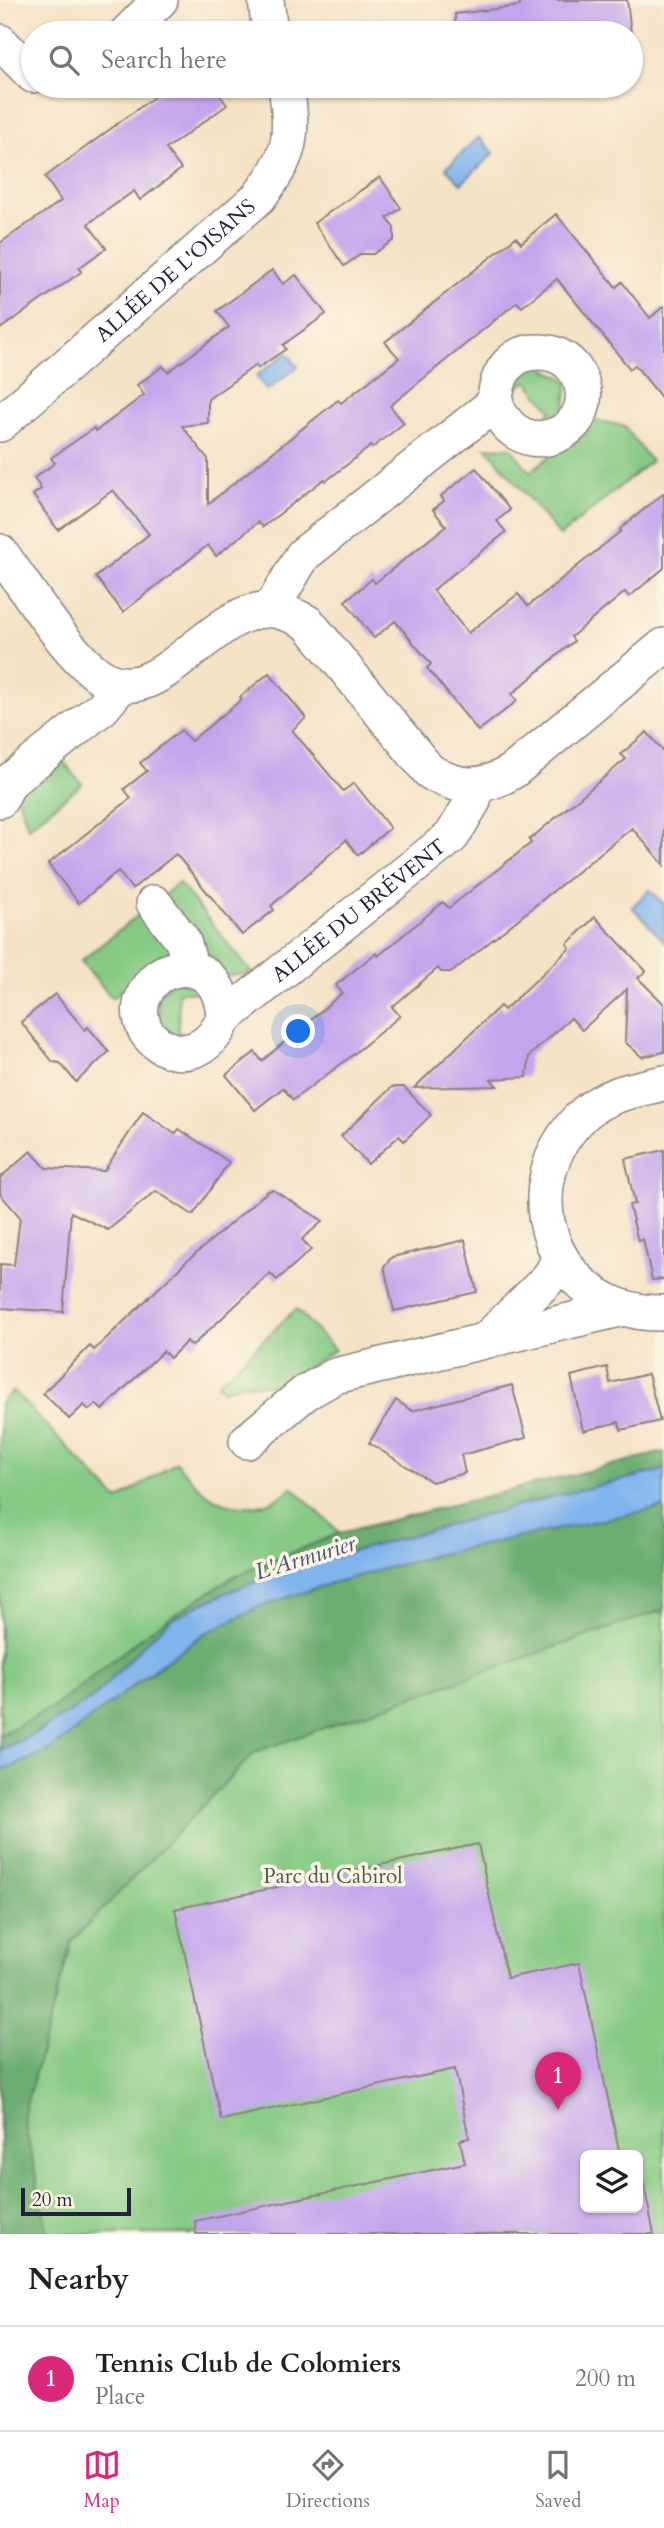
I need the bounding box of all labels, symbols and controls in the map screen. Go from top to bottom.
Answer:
search box [21,21,643,98]
icon: search [45,41,83,79]
text: Search here [101,42,227,77]
street label: ALLÉE DE L'OISANS [89,193,262,349]
street label: ALLÉE DU BRÉVENT [266,832,452,989]
your location [281,1014,315,1048]
water label: L'Armurier [251,1527,361,1587]
park label: Parc du Cabirol [263,1862,403,1891]
pin: 1 [535,2052,581,2110]
map controls [580,2150,643,2213]
button: layers [580,2150,643,2213]
scale bar [21,2185,131,2217]
text: 20 m [32,2187,73,2213]
text: Nearby [28,2259,129,2300]
text: Tennis Club de Colomiers [95,2346,401,2381]
text: 1 [45,2363,57,2394]
text: 200 m [575,2363,636,2394]
text: Place [95,2381,145,2412]
tab: Map [83,2446,121,2514]
tab: Directions [286,2446,370,2514]
tab: Saved [535,2446,581,2514]

